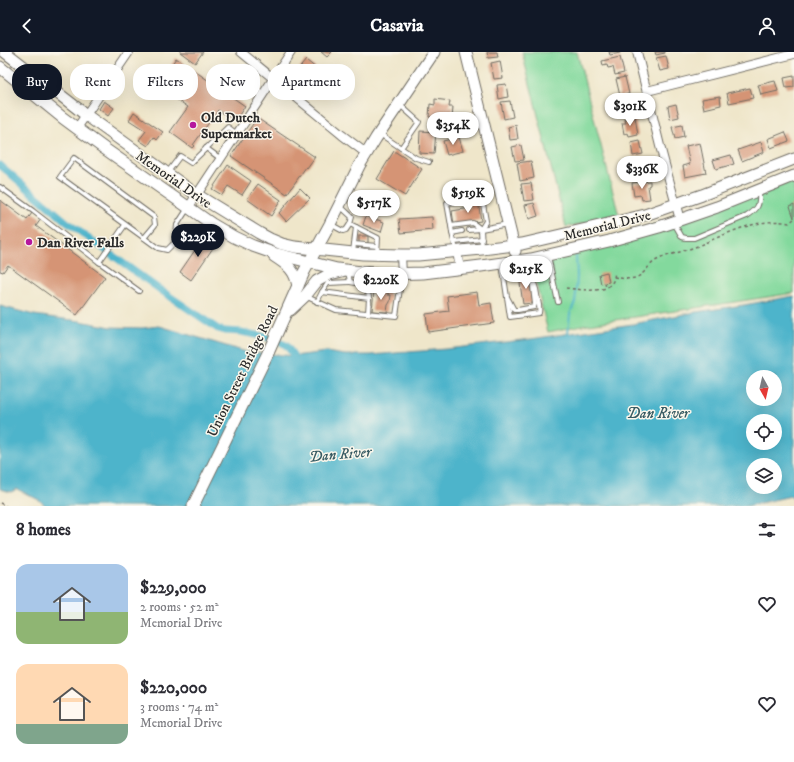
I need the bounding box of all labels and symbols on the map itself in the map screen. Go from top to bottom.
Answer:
pin: $301K [602,93,658,127]
place label: Old Dutch Supermarket [201,109,272,143]
pin: $354K [425,112,481,146]
marker: Old Dutch Supermarket [188,120,198,130]
street label: Memorial Drive [132,147,215,213]
pin: $336K [614,156,670,190]
pin: $519K [440,180,496,214]
pin: $517K [346,190,402,224]
street label: Memorial Drive [562,206,653,245]
pin: $229K [170,224,226,258]
place label: Dan River Falls [37,234,124,252]
marker: Dan River Falls [24,237,34,247]
pin: $215K [498,256,554,290]
pin: $220K [353,267,409,301]
street label: Union Street Bridge Road [203,303,283,440]
north arrow [746,370,782,406]
water label: Dan River [627,404,691,423]
water label: Dan River [308,442,374,467]

